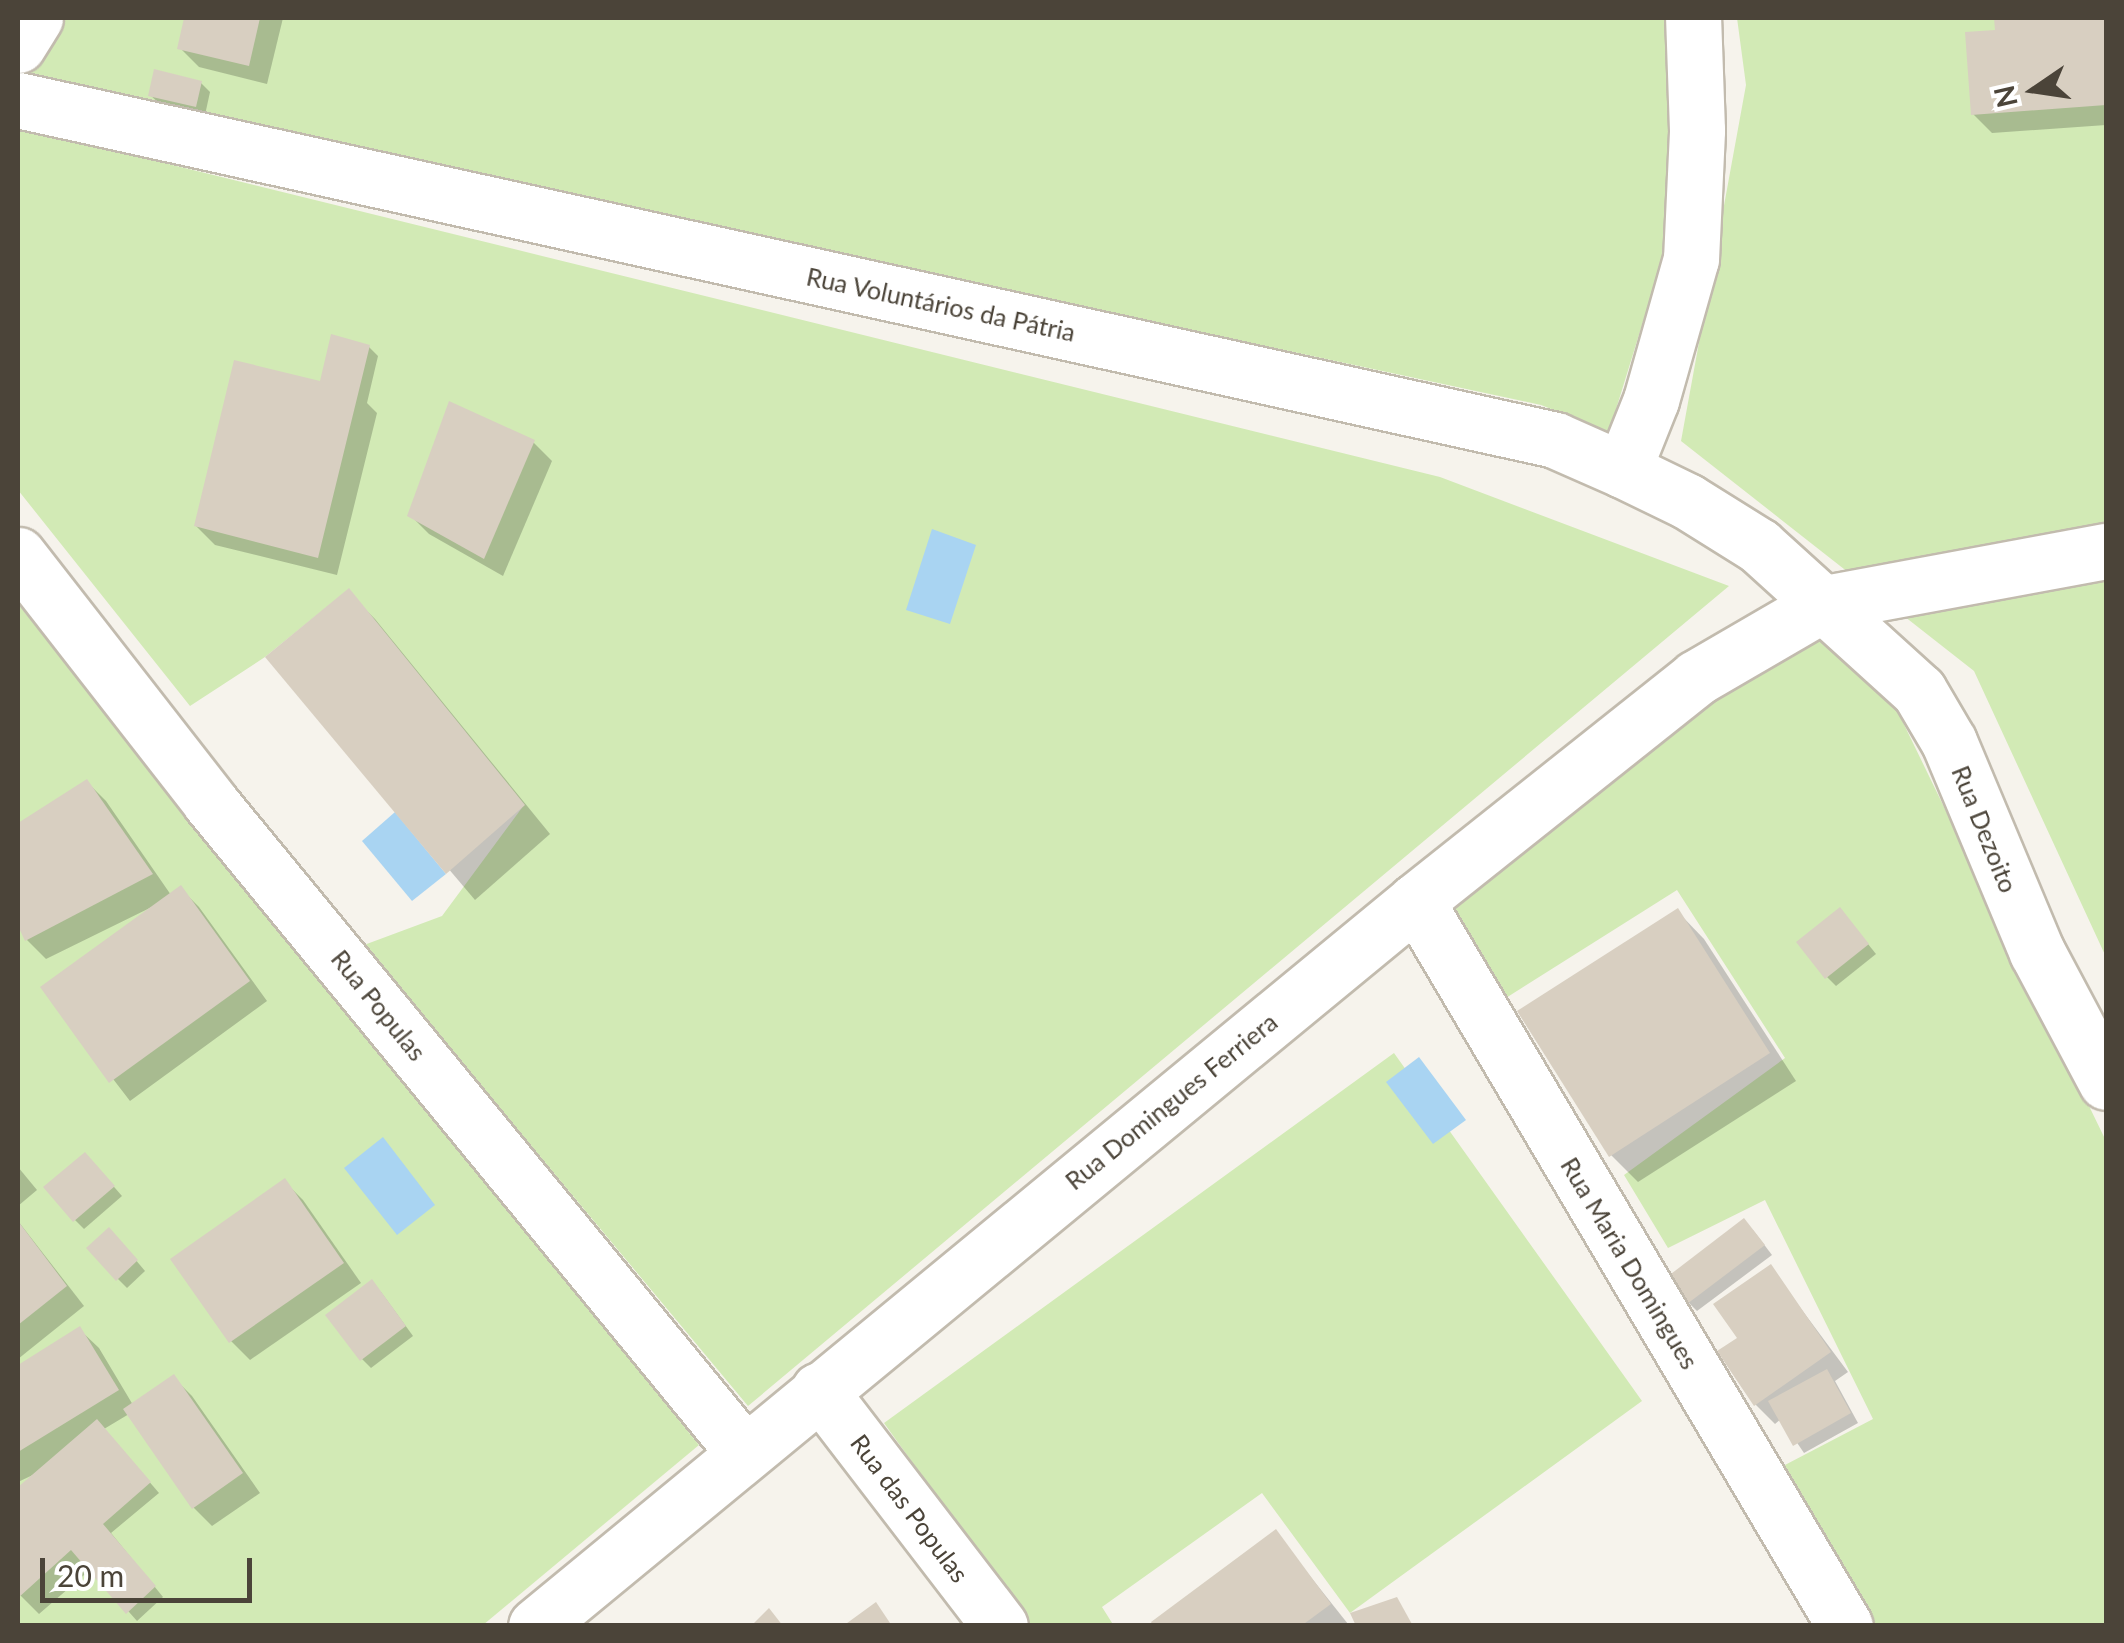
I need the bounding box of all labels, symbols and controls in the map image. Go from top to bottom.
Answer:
north arrow [1984,40,2084,140]
text: N [1986,82,2024,111]
street label: Rua Voluntários da Pátria [803,261,1079,347]
street label: Rua Dezoito [1946,761,2024,897]
street label: Rua Populas [325,944,433,1066]
street label: Rua Domingues Ferriera [1059,1006,1283,1196]
street label: Rua Maria Domingues [1555,1152,1705,1374]
street label: Rua das Populas [845,1428,975,1588]
scale bar [45,1538,258,1600]
text: 20 m [57,1557,124,1593]

